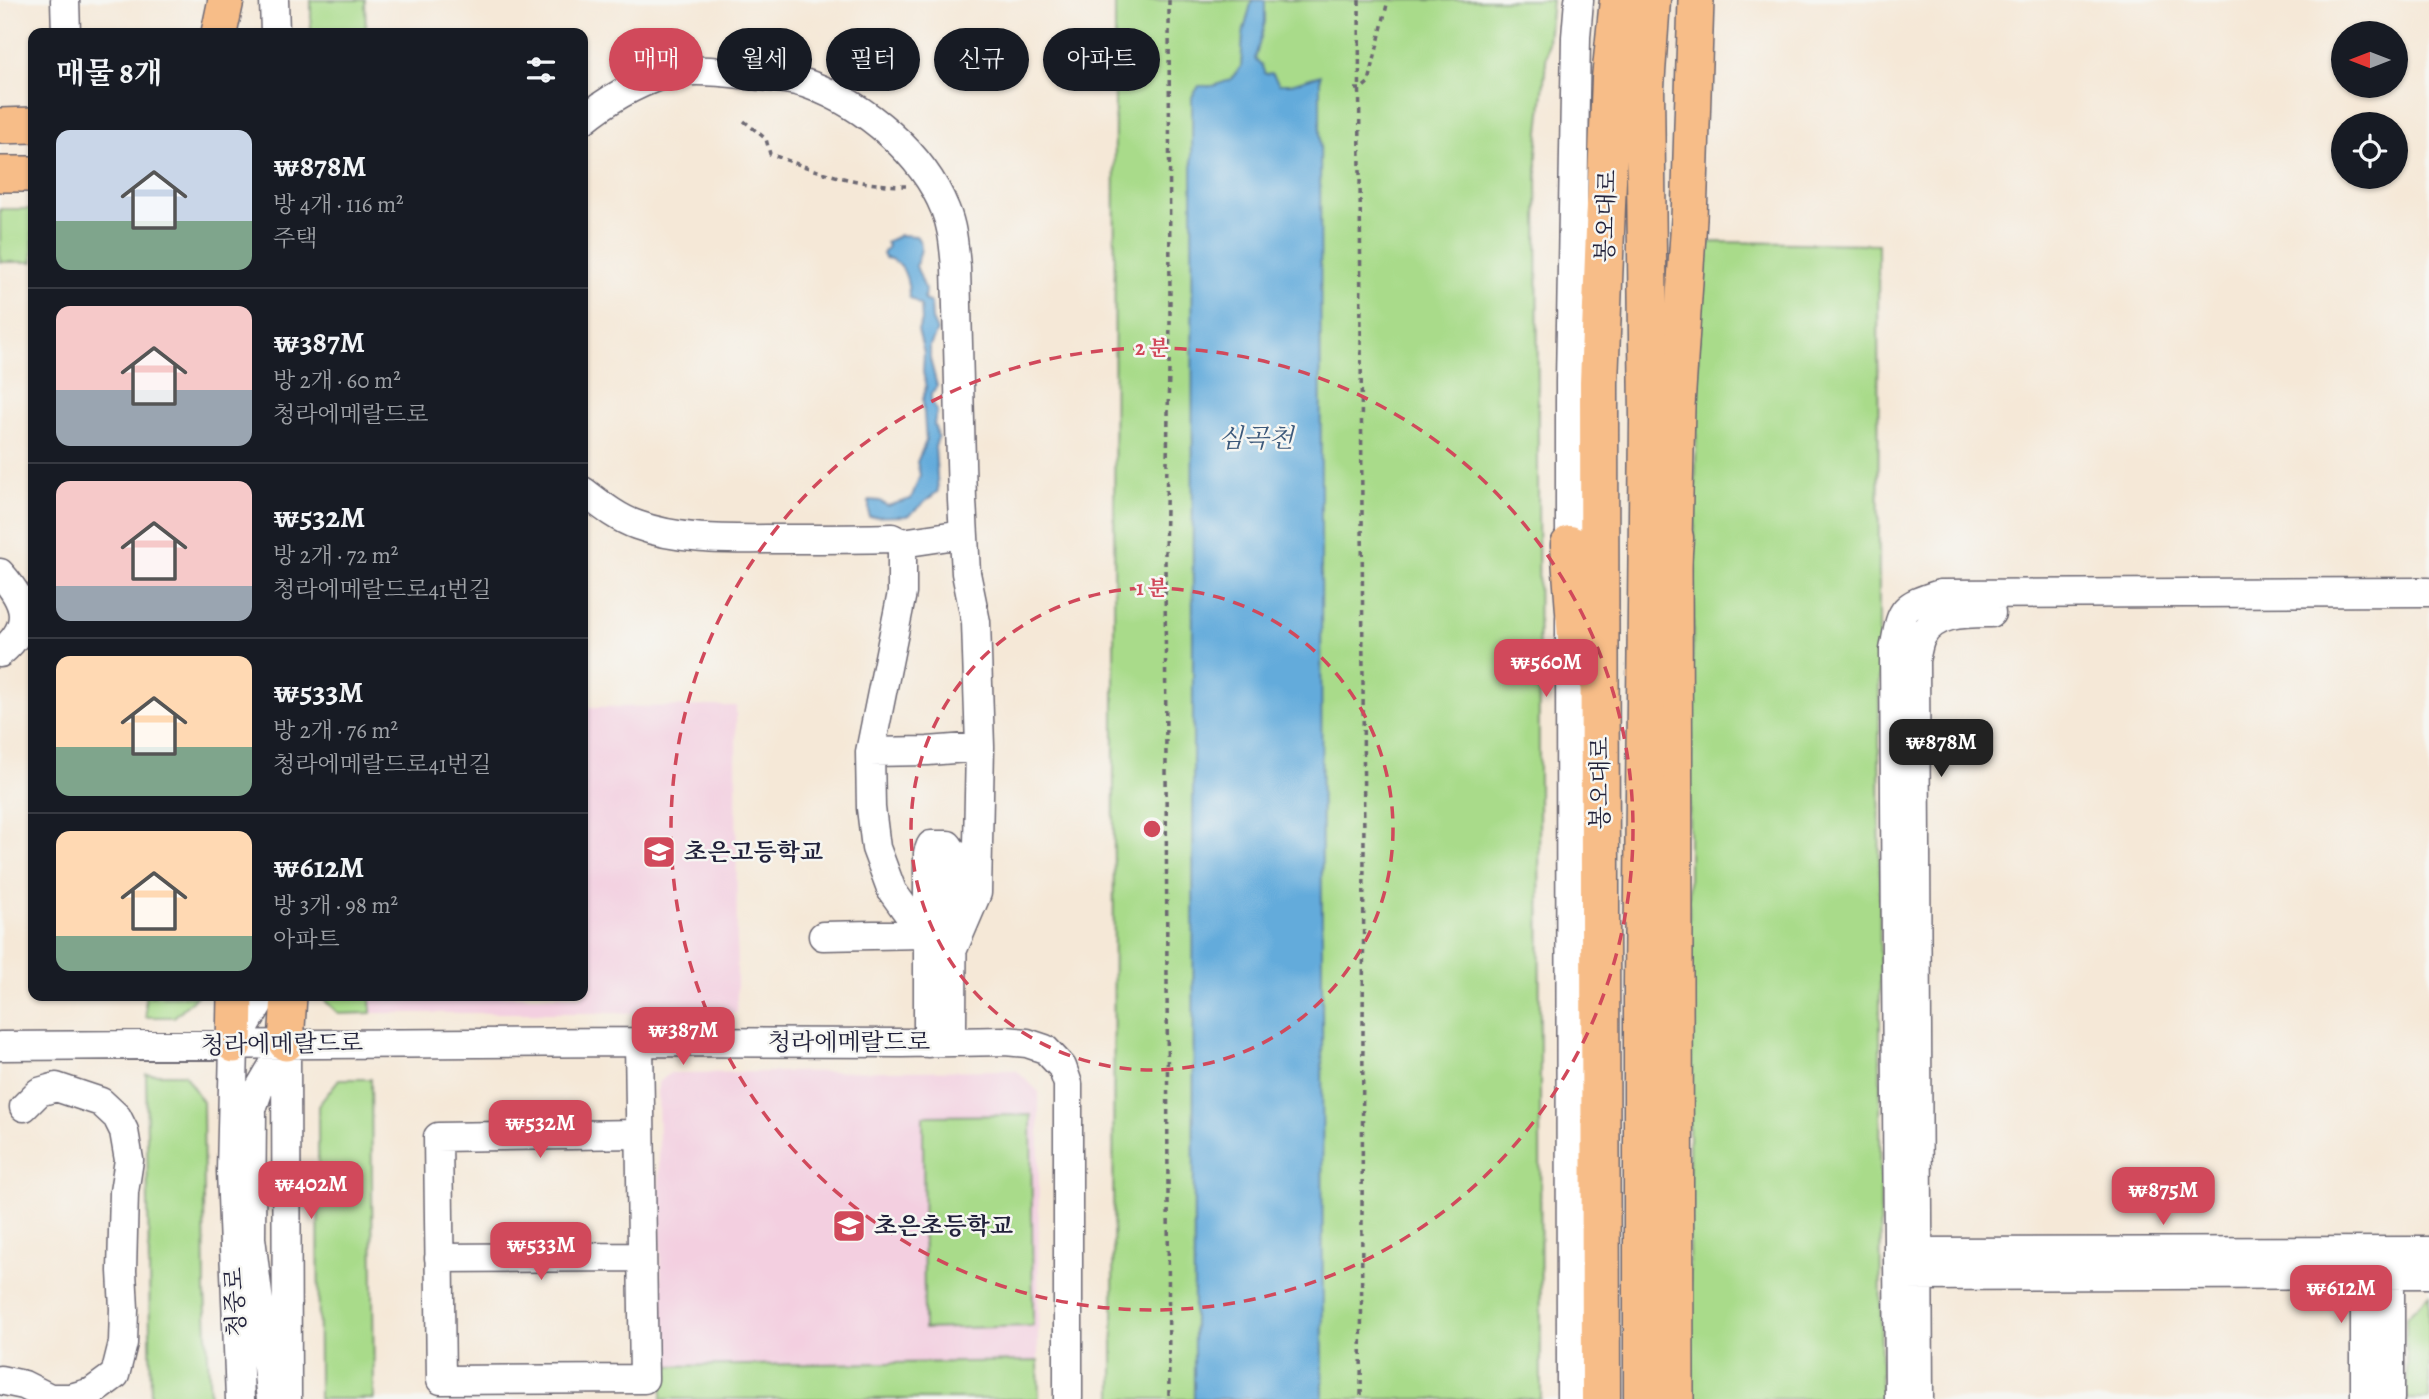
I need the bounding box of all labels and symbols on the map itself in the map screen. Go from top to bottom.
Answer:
north arrow [2331,21,2408,98]
street label: 봉오대로 [1588,169,1624,263]
text: 2 분 [1135,334,1169,362]
water label: 심곡천 [1218,421,1296,456]
text: 1 분 [1136,574,1168,602]
pin: ₩560M [1497,640,1595,699]
pin: ₩878M [1892,720,1990,779]
street label: 봉오대로 [1584,737,1616,829]
centre of rings [1140,817,1164,841]
school or university icon: 초은고등학교 [640,833,678,871]
place label: 초은고등학교 [684,836,823,868]
pin: ₩387M [634,1007,732,1067]
street label: 청라에메랄드로 [768,1026,930,1058]
street label: 청라에메랄드로 [201,1027,363,1061]
pin: ₩532M [491,1100,589,1160]
pin: ₩402M [262,1162,360,1221]
pin: ₩875M [2114,1168,2212,1227]
school or university icon: 초은초등학교 [830,1207,868,1245]
place label: 초은초등학교 [874,1210,1013,1242]
pin: ₩533M [492,1222,590,1282]
street label: 청중로 [217,1266,253,1338]
pin: ₩612M [2292,1266,2390,1325]

